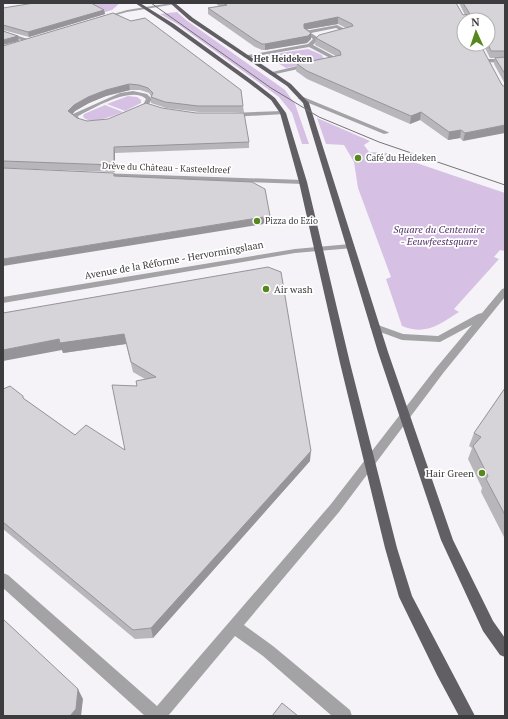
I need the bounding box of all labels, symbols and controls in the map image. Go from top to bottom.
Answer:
north arrow [456,12,496,52]
text: N [471,15,481,29]
district label: Het Heideken [254,53,312,65]
place label: Café du Heideken [366,152,437,164]
marker: Café du Heideken [353,153,363,163]
street label: Drève du Château - Kasteeldreef [102,160,231,176]
place label: Pizza do Ezio [265,215,318,227]
marker: Pizza do Ezio [252,216,262,226]
park label: Square du Centenaire - Eeuwfeestsquare [393,223,485,248]
street label: Avenue de la Réforme - Hervormingslaan [84,238,264,282]
place label: Air wash [274,283,313,296]
marker: Air wash [261,284,271,294]
place label: Hair Green [426,467,474,480]
marker: Hair Green [477,468,487,478]

